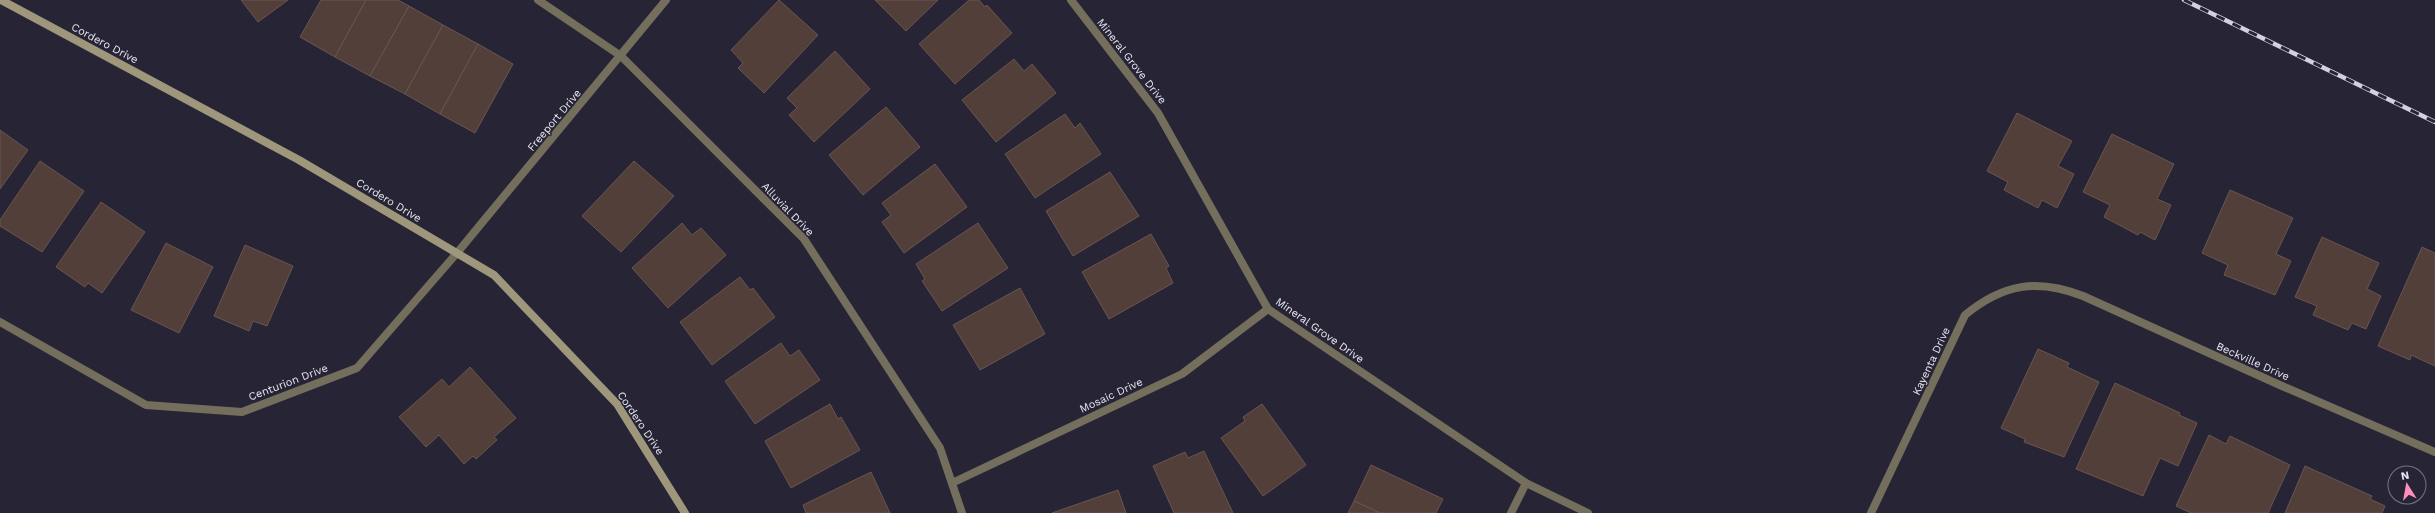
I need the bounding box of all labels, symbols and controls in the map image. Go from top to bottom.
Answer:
street label: Mineral Grove Drive [1094,16,1169,107]
street label: Cordero Drive [69,20,140,66]
street label: Freeport Drive [525,87,584,154]
street label: Cordero Drive [354,176,424,225]
street label: Alluvial Drive [759,180,817,239]
street label: Mineral Grove Drive [1273,295,1366,366]
street label: Kayenta Drive [1910,325,1953,397]
street label: Beckville Drive [2214,340,2291,383]
street label: Centurion Drive [247,361,330,404]
street label: Mosaic Drive [1078,375,1145,416]
street label: Cordero Drive [615,389,667,457]
north arrow [2387,465,2427,505]
text: N [2400,469,2410,483]

